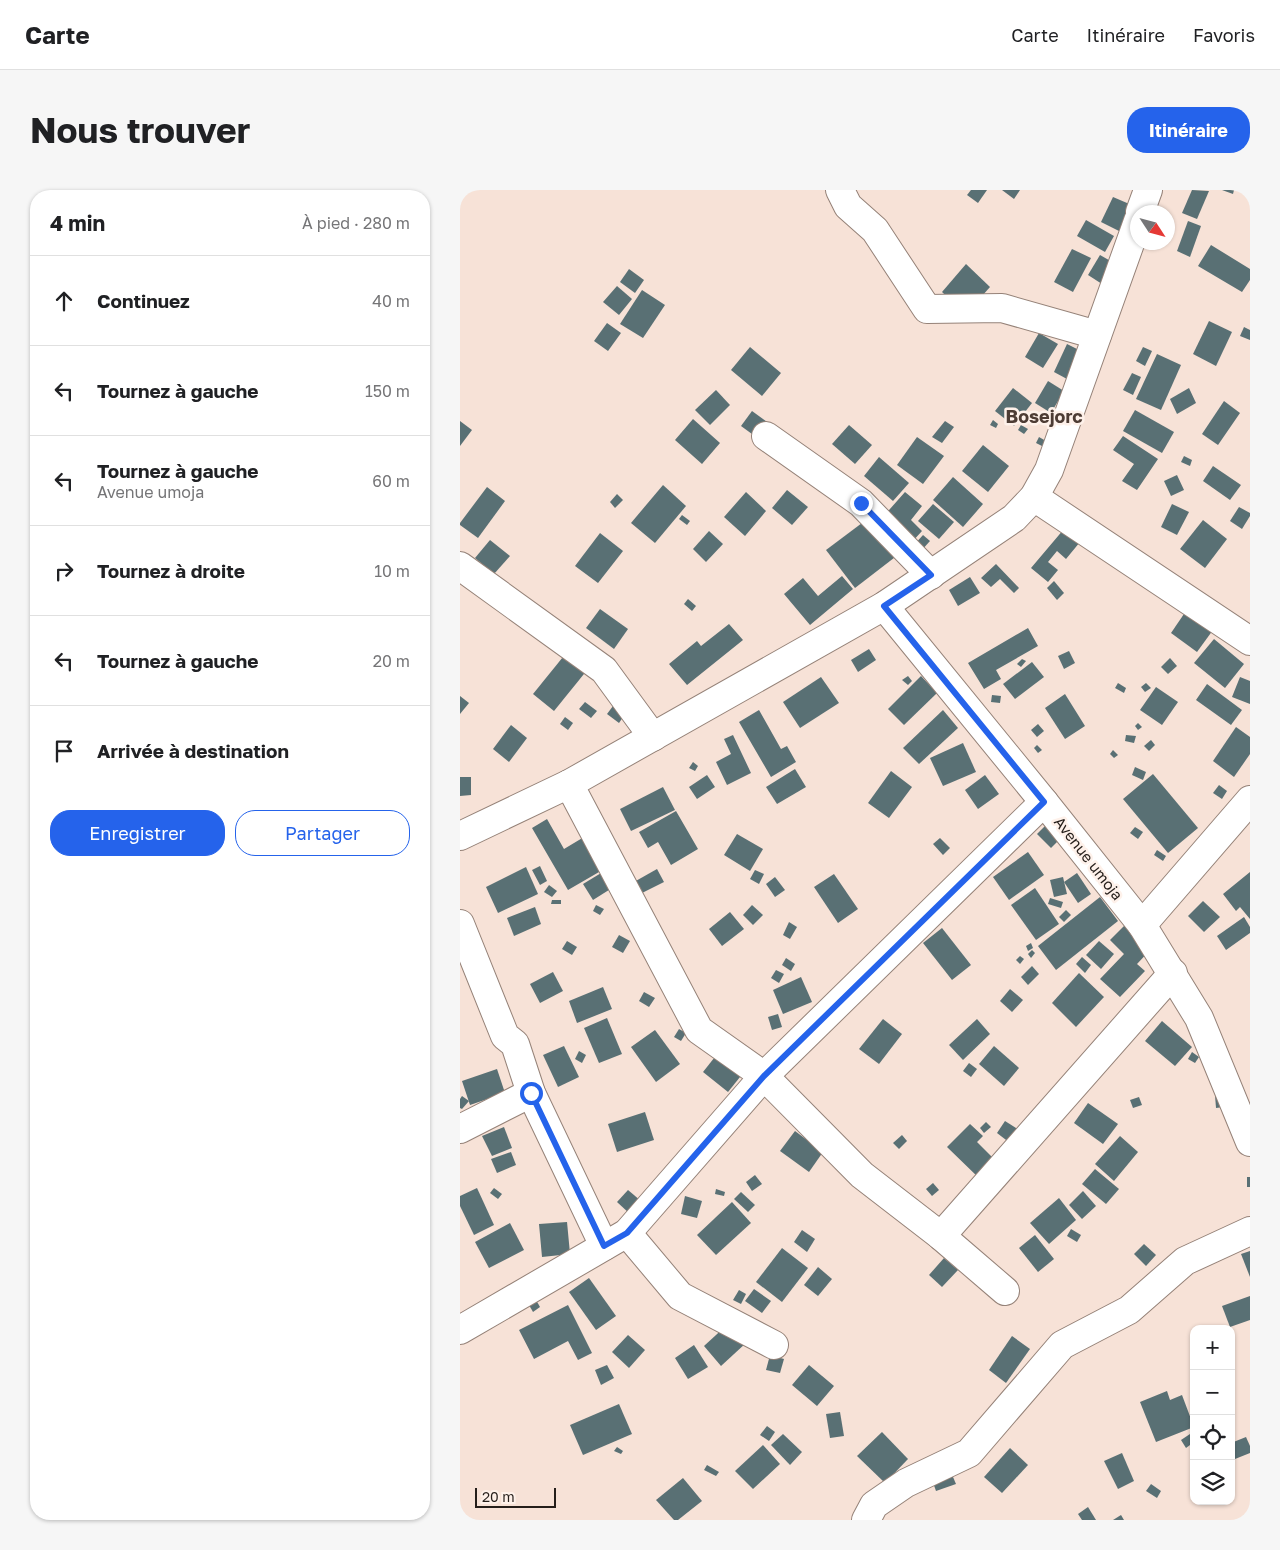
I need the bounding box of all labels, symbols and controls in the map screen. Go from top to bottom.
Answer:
text: Carte [25,20,90,49]
text: Carte [1011,24,1059,46]
text: Itinéraire [1087,24,1165,46]
text: Favoris [1193,24,1255,46]
button: Itinéraire [1127,107,1250,153]
text: Nous trouver [30,109,250,151]
north arrow [1130,205,1175,250]
text: 4 min [50,210,105,236]
text: À pied · 280 m [302,213,410,233]
icon: ahead [50,287,78,315]
text: Continuez [97,289,190,312]
text: 40 m [372,291,410,311]
icon: left [50,377,78,405]
text: Tournez à gauche [97,379,258,402]
text: 150 m [365,381,410,401]
district label: Bosejorc [1005,405,1083,427]
text: Tournez à gauche [97,459,258,482]
icon: left [50,467,78,495]
text: 60 m [372,471,410,491]
text: Avenue umoja [97,482,204,502]
route end [850,492,873,515]
icon: right [50,557,78,585]
text: Tournez à droite [97,559,245,582]
text: 10 m [374,561,410,581]
icon: left [50,647,78,675]
text: Tournez à gauche [97,649,258,672]
text: 20 m [373,651,410,671]
icon: arrive [50,737,78,765]
text: Arrivée à destination [97,739,289,762]
button: Enregistrer [50,810,225,856]
button: Partager [235,810,410,856]
street label: Avenue umoja [1051,813,1127,903]
route start [520,1082,543,1105]
map controls [1190,1325,1235,1505]
button: + [1190,1325,1235,1370]
button: − [1190,1370,1235,1415]
button: locate [1190,1415,1235,1460]
button: layers [1190,1460,1235,1505]
scale bar [475,1485,556,1508]
text: 20 m [482,1488,515,1505]

